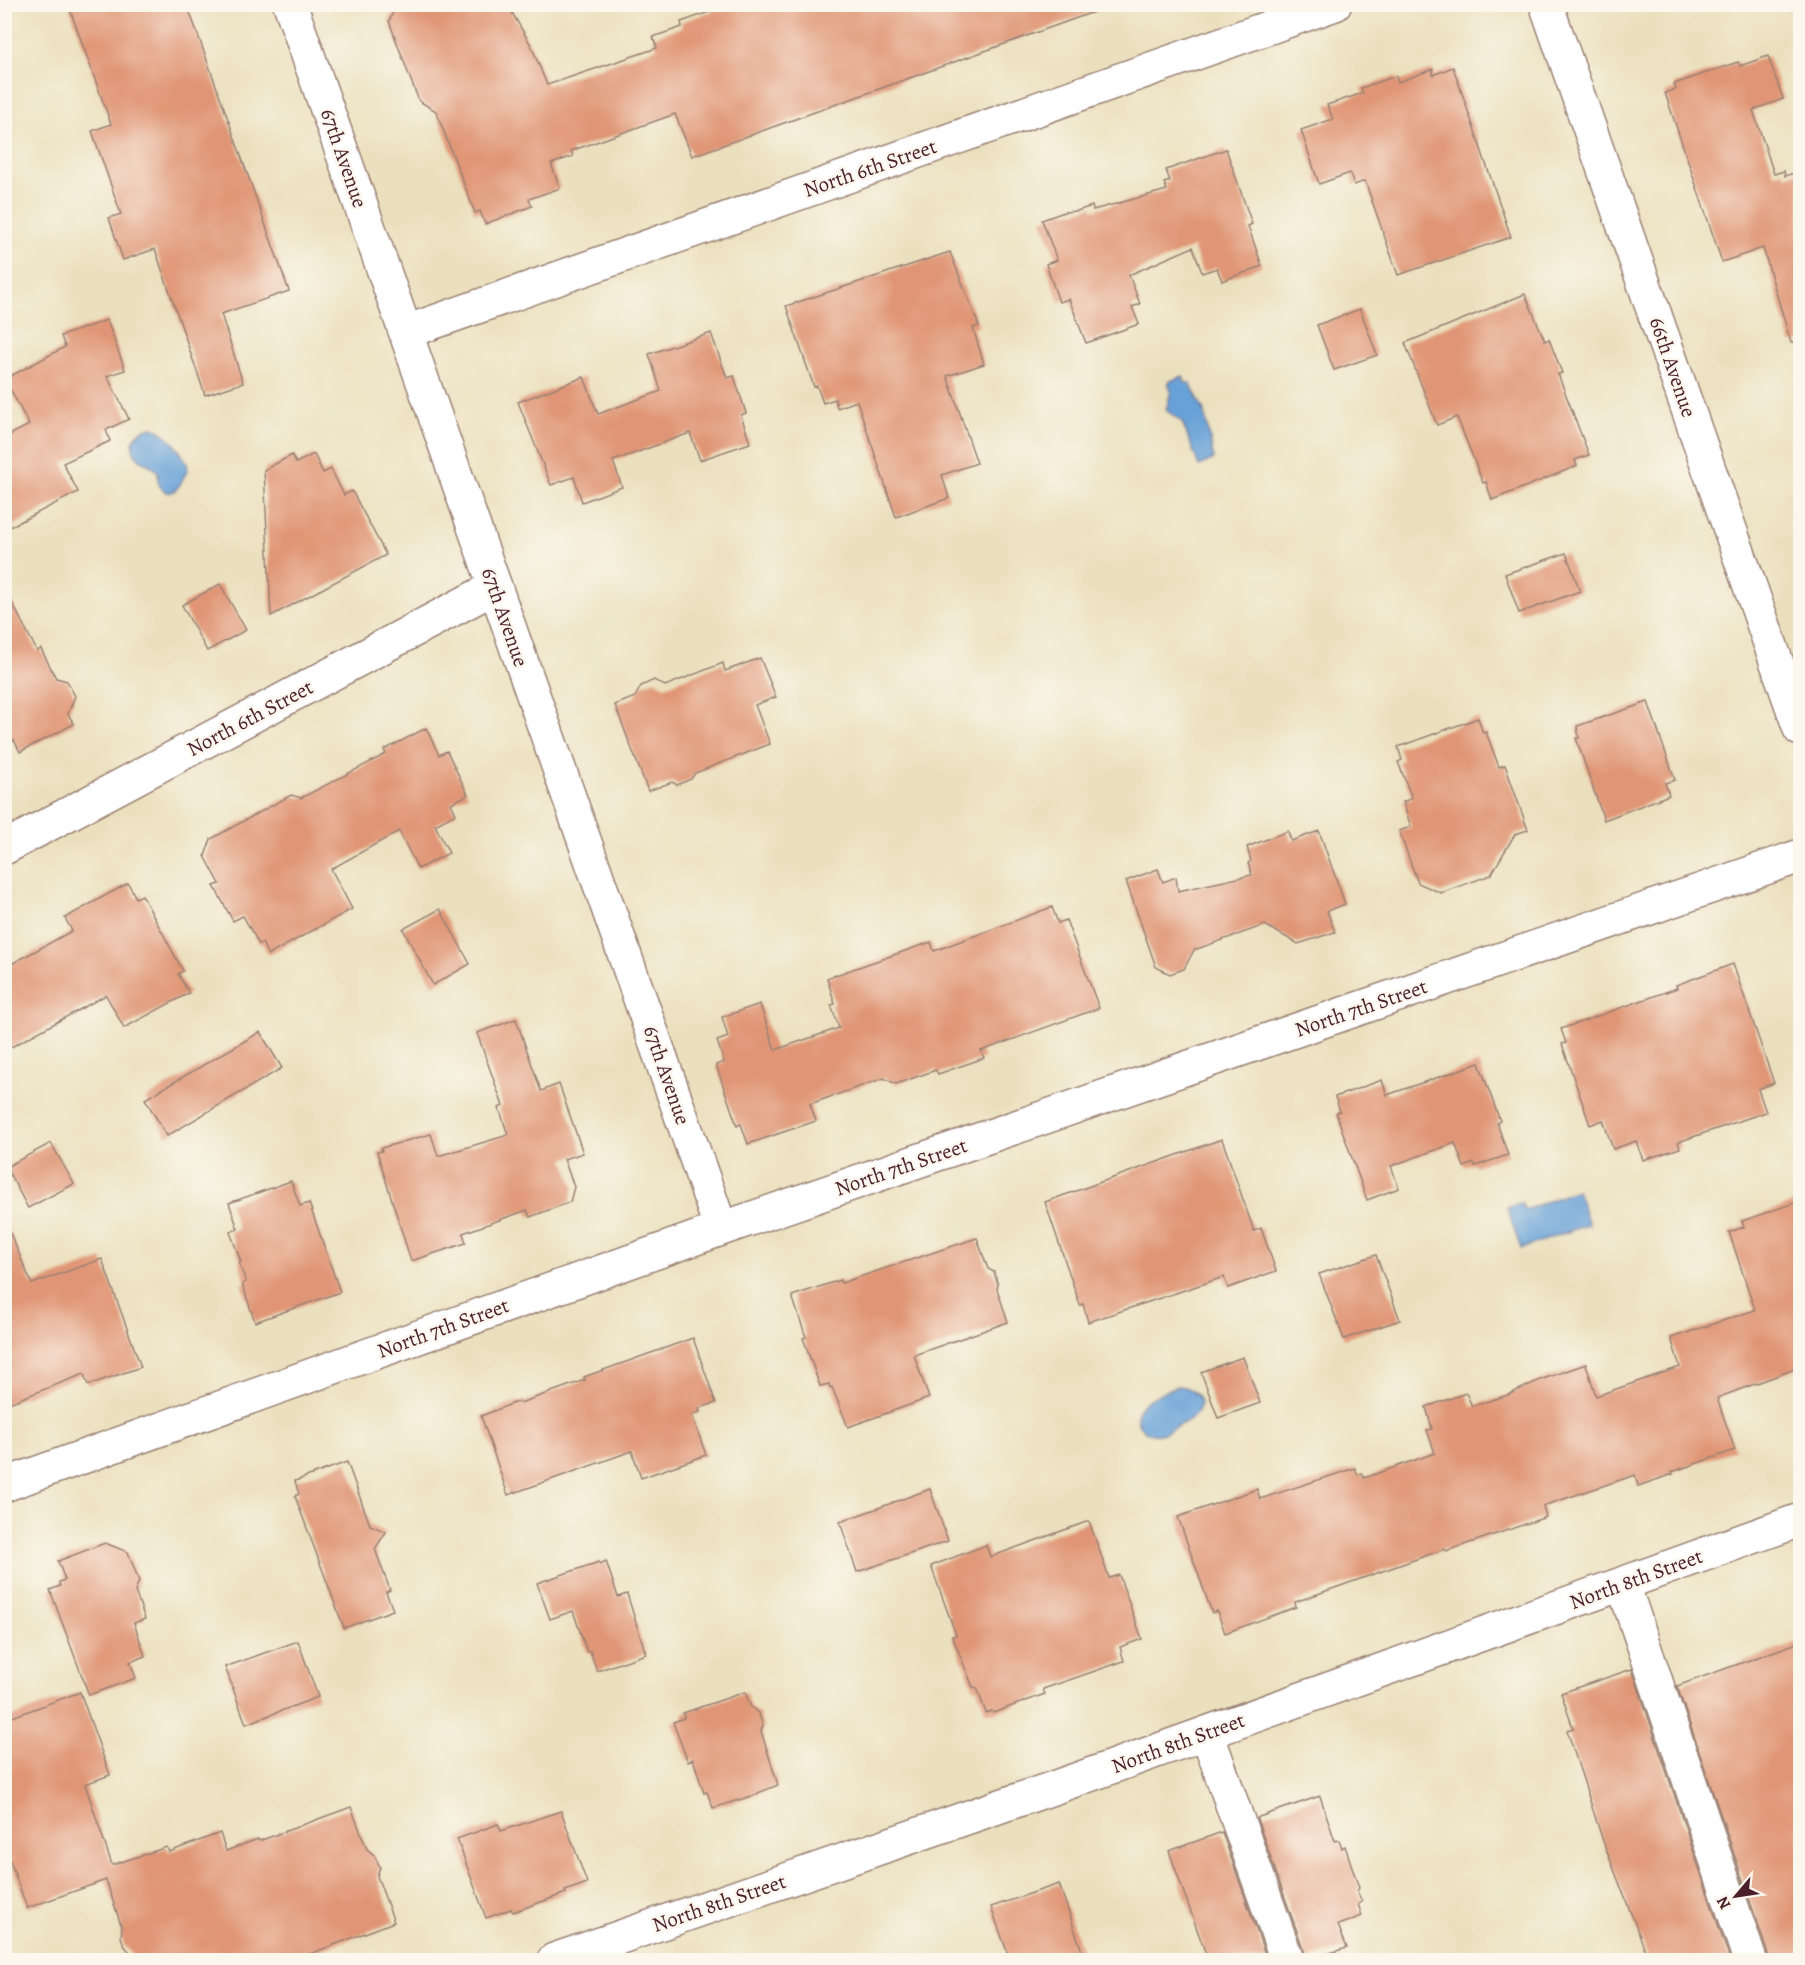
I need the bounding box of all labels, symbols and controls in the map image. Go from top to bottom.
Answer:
street label: 67th Avenue [314,105,374,211]
street label: North 6th Street [800,132,940,204]
street label: 66th Avenue [1643,313,1703,421]
street label: 67th Avenue [475,564,535,670]
street label: North 6th Street [182,673,318,763]
street label: North 7th Street [1291,972,1431,1044]
street label: 67th Avenue [637,1022,697,1128]
street label: North 7th Street [831,1131,971,1203]
street label: North 7th Street [373,1291,513,1365]
street label: North 8th Street [1566,1542,1706,1616]
street label: North 8th Street [1108,1706,1248,1780]
north arrow [1706,1866,1766,1926]
street label: North 8th Street [648,1867,790,1939]
text: N [1711,1892,1736,1913]

